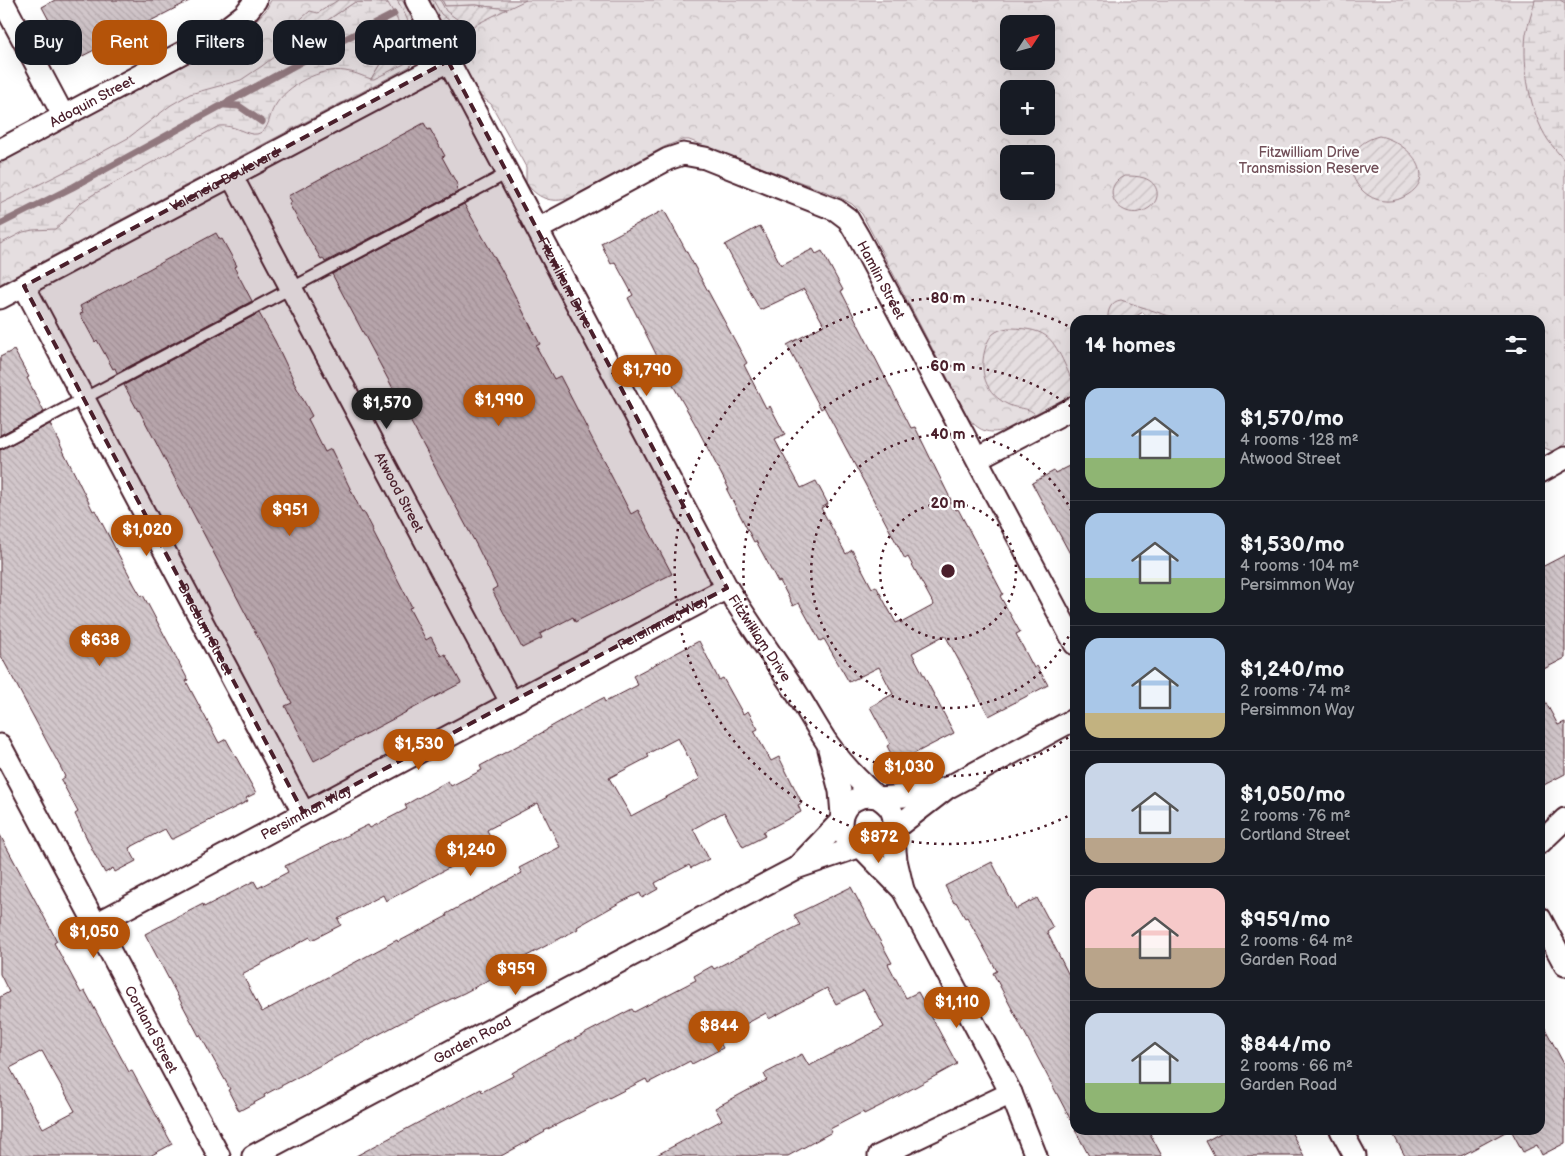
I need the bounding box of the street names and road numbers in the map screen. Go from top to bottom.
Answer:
street label: Adoquin Street [47,71,138,131]
street label: Valencia Boulevard [167,143,282,215]
street label: Fitzwilliam Drive [534,234,597,332]
street label: Hamlin Street [854,238,909,322]
street label: Atwood Street [371,449,428,536]
street label: Braeburn Street [175,580,237,678]
street label: Persimmon Way [614,591,712,653]
street label: Fitzwilliam Drive [725,591,795,685]
street label: Persimmon Way [258,781,355,843]
street label: Cortland Street [121,983,182,1076]
street label: Garden Road [431,1012,514,1067]

